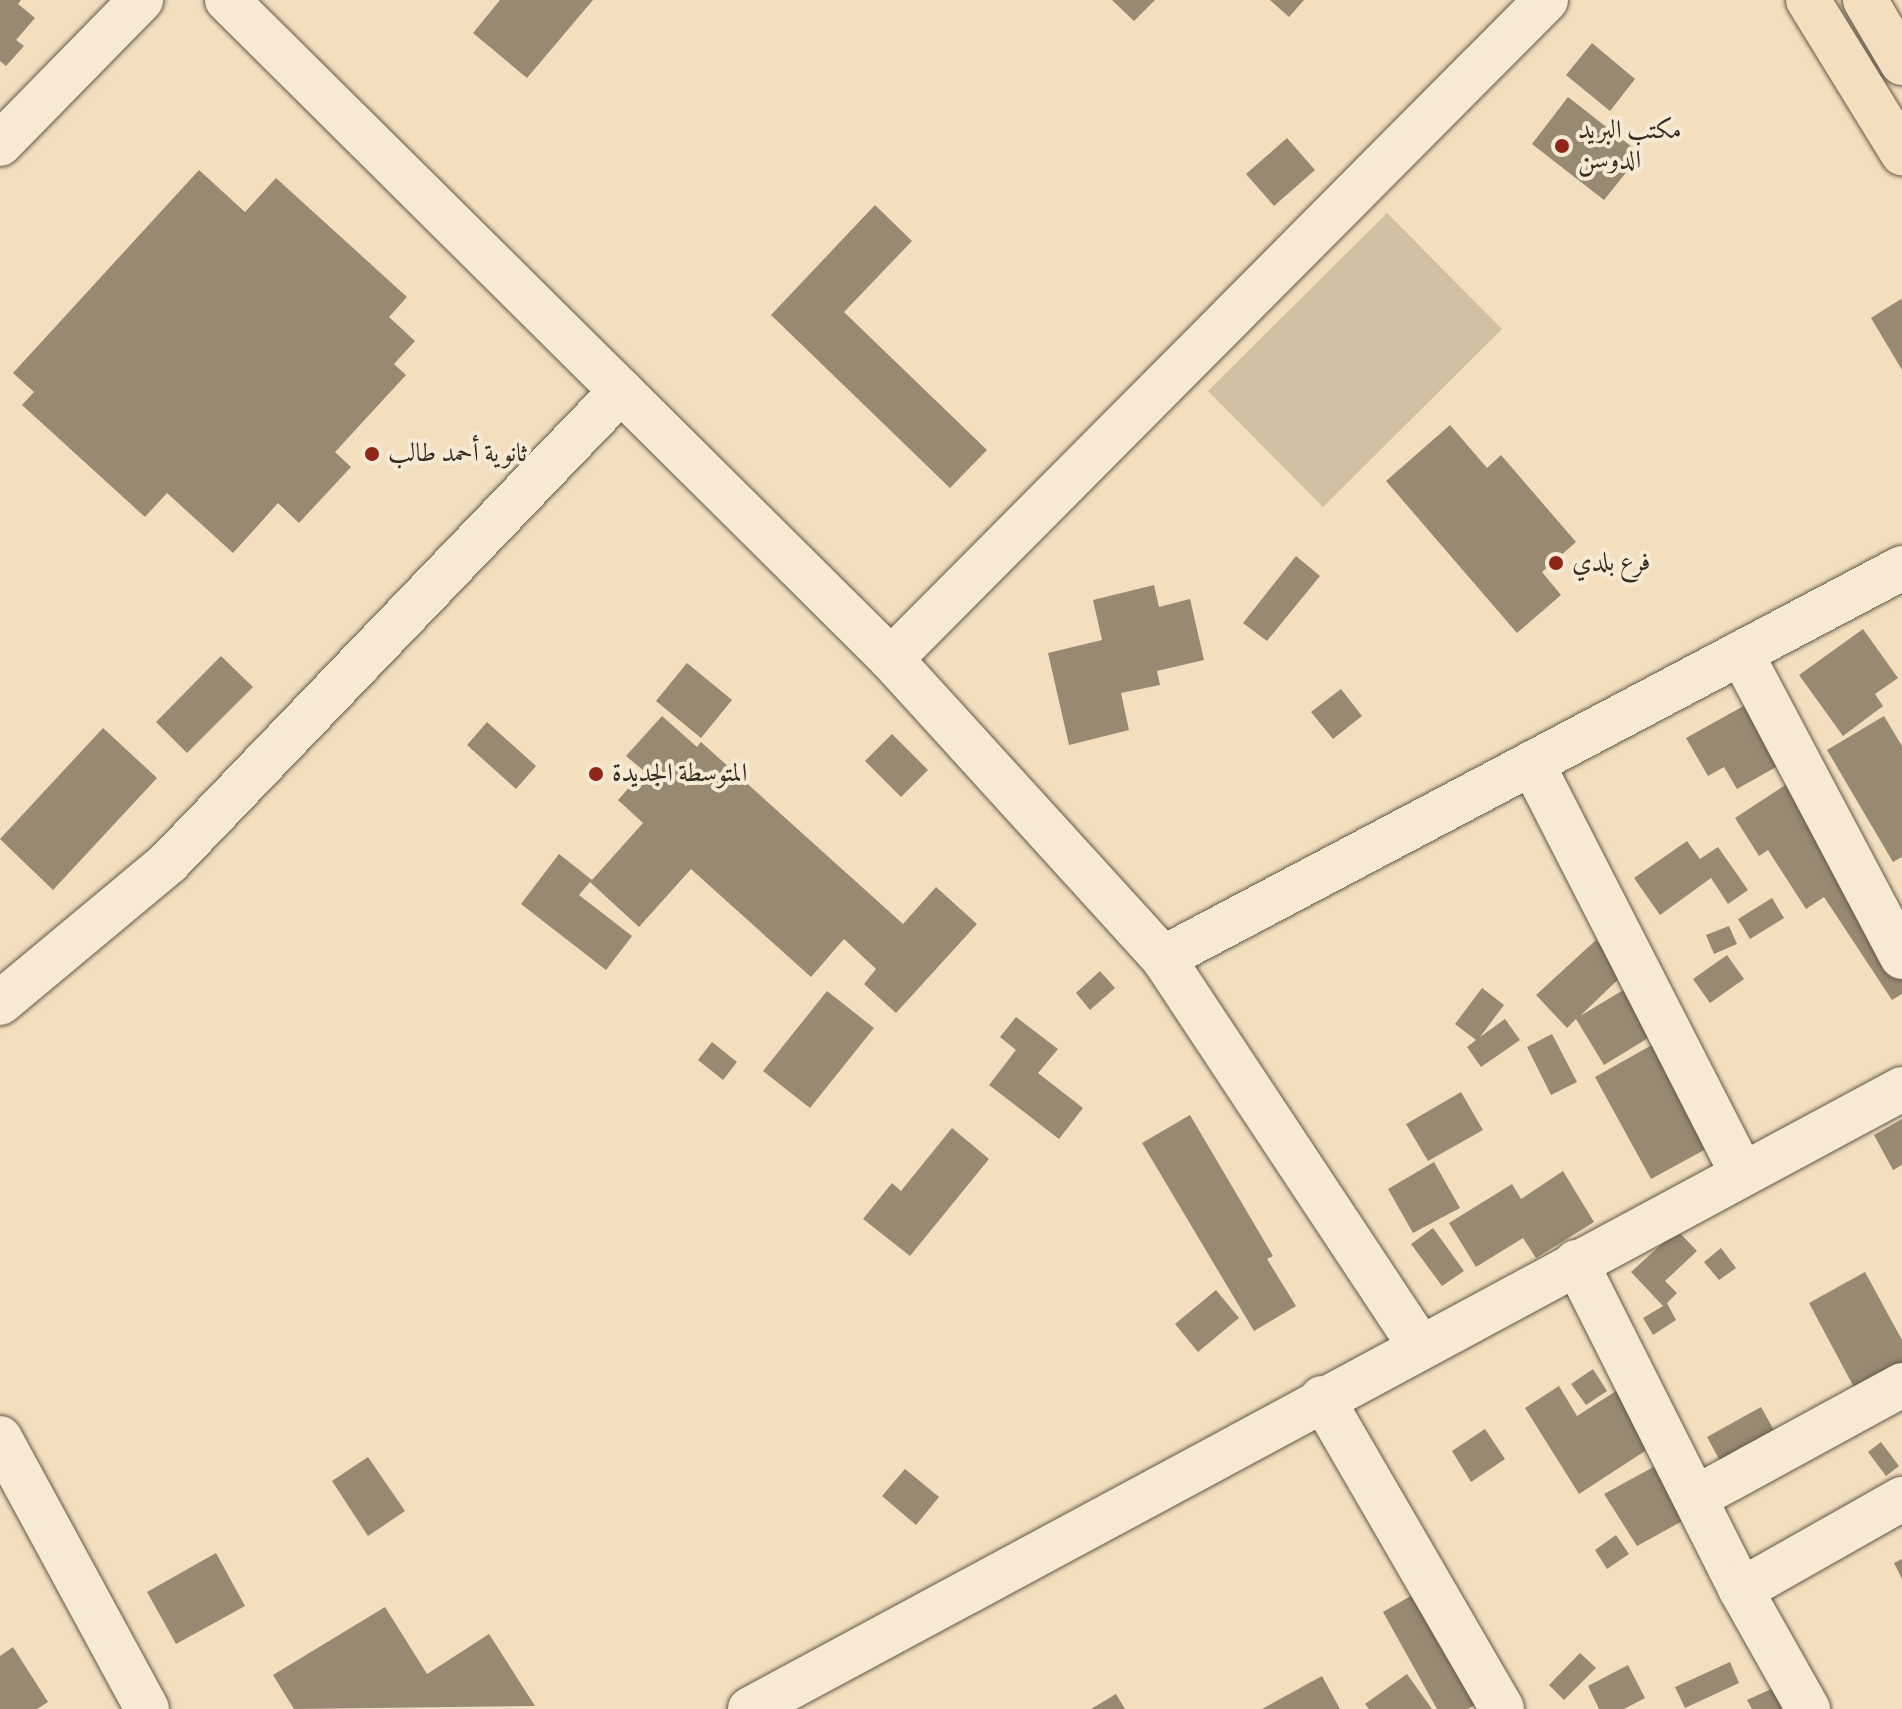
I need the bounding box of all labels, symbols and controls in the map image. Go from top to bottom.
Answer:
place label: مكتب البريد الدوسن [1578,115,1682,176]
marker: مكتب البريد الدوسن [1553,137,1571,155]
place label: ثانوية أحمد طالب [388,438,527,470]
marker: ثانوية أحمد طالب [363,445,381,463]
place label: فرع بلدي [1572,547,1650,579]
marker: فرع بلدي [1547,554,1565,572]
place label: المتوسطة الجديدة [612,758,747,790]
marker: المتوسطة الجديدة [587,765,605,783]

